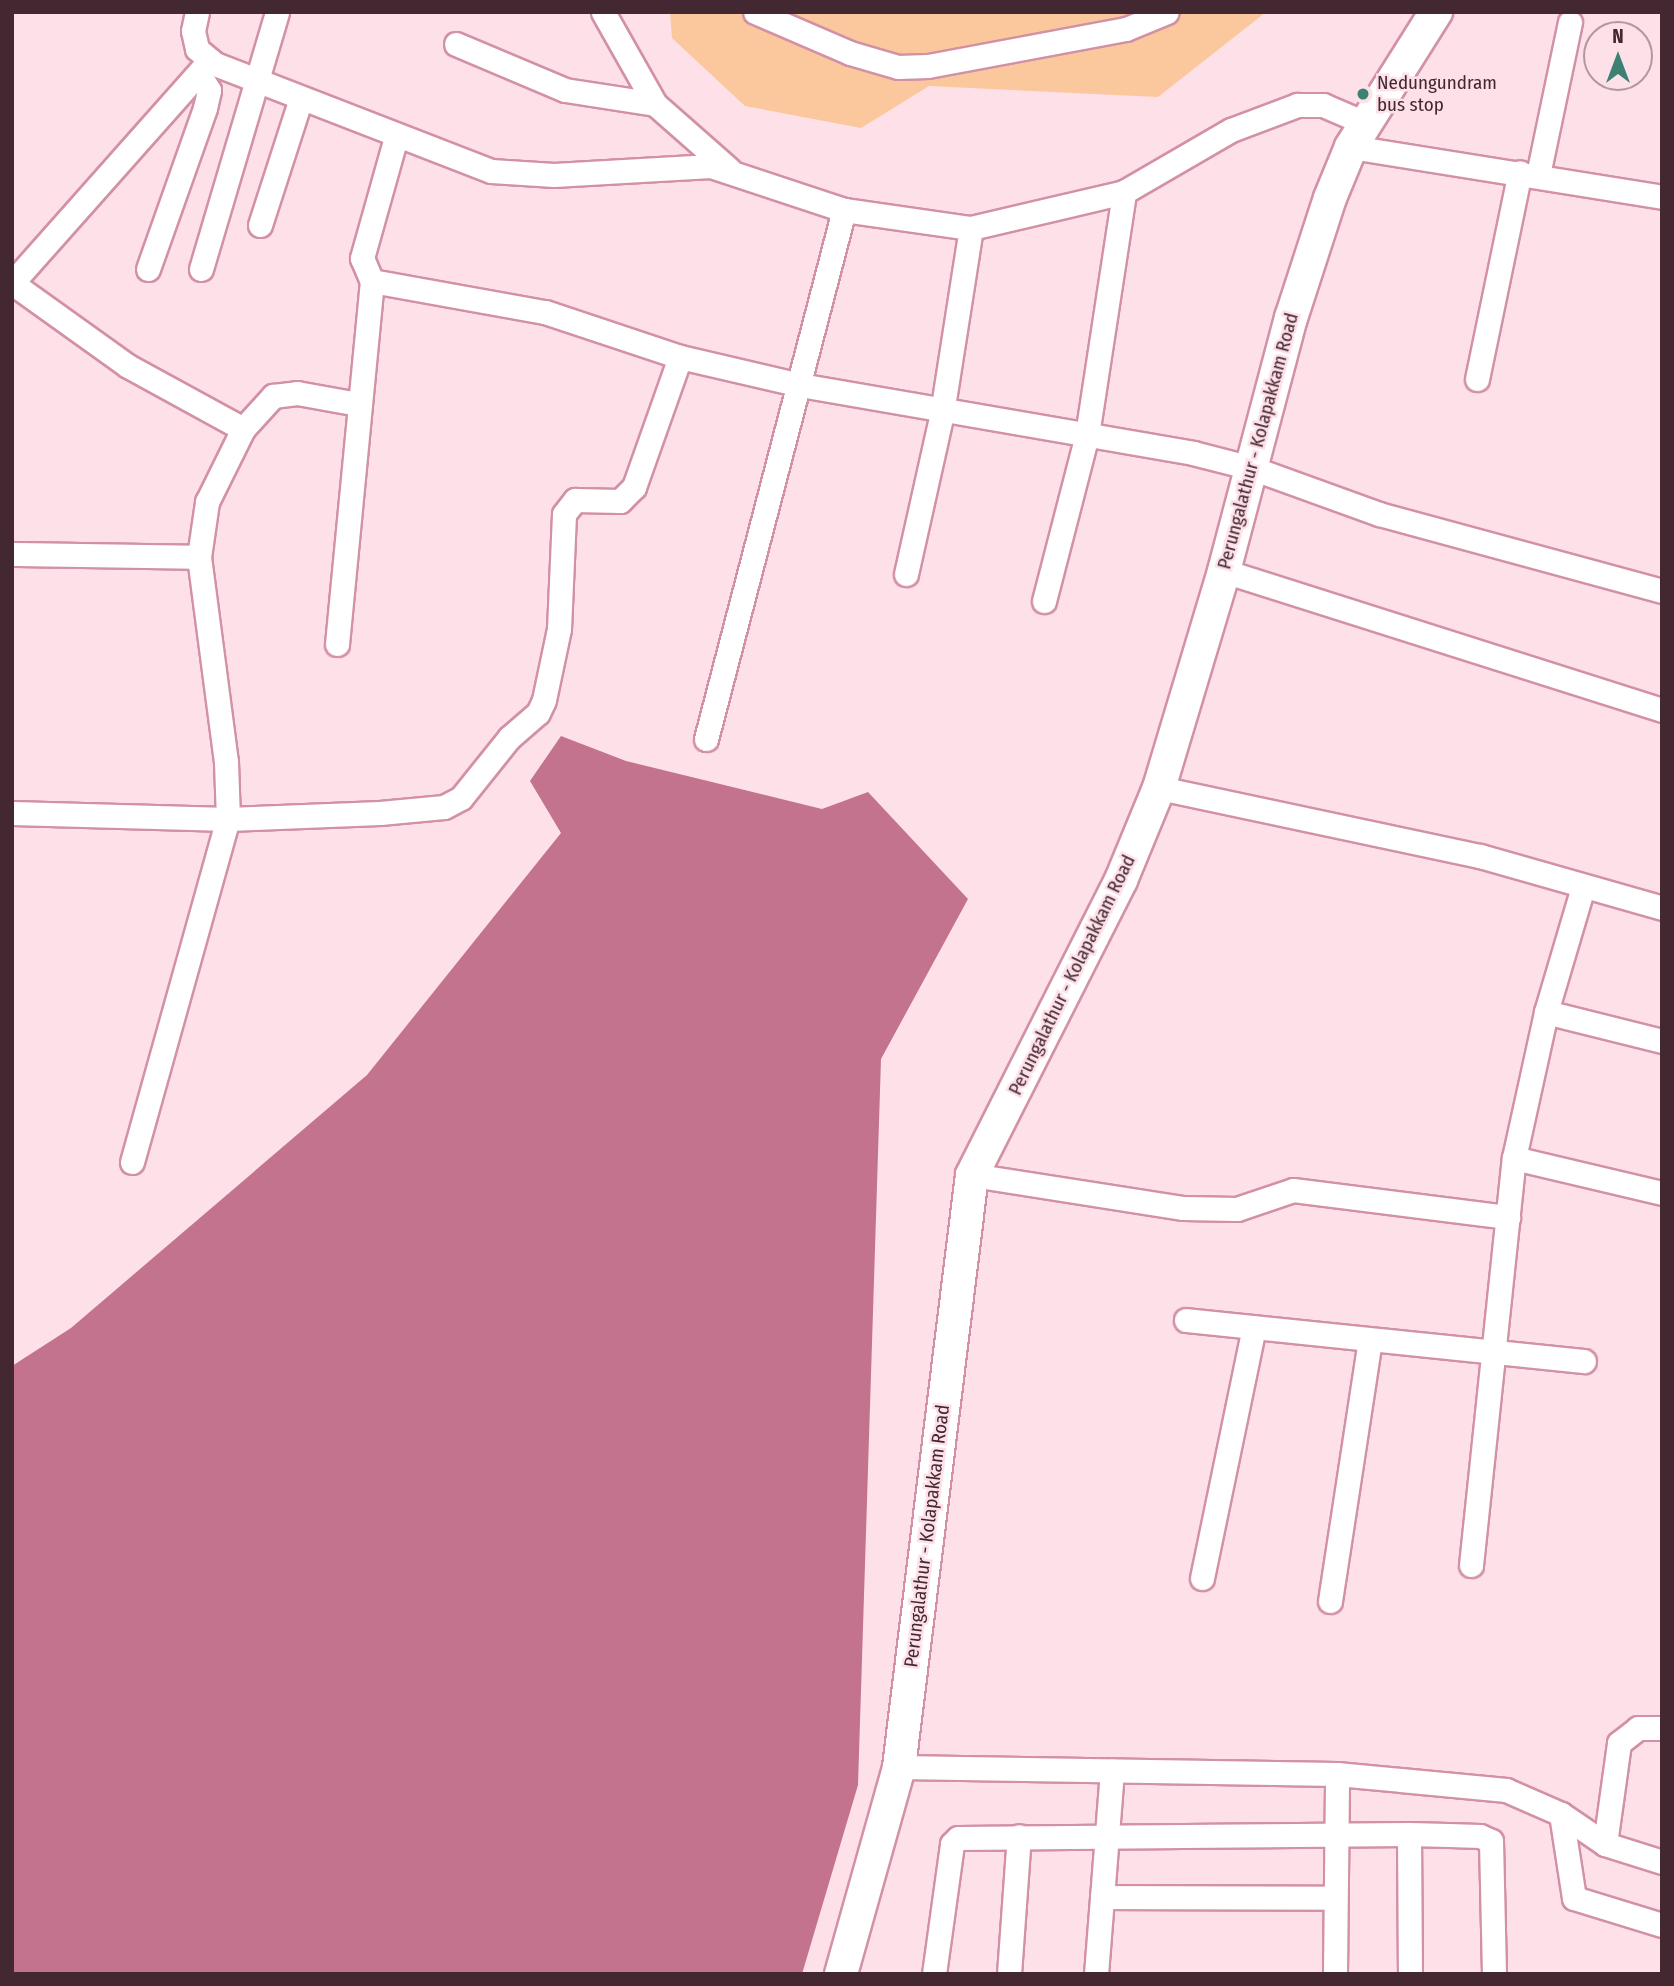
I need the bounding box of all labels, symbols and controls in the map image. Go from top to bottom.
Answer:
north arrow [1583,21,1653,91]
text: N [1612,25,1624,48]
place label: Nedungundram bus stop [1377,72,1497,116]
marker: Nedungundram bus stop [1355,86,1371,102]
street label: Perungalathur - Kolapakkam Road [1213,310,1303,572]
street label: Perungalathur - Kolapakkam Road [1004,851,1140,1099]
street label: Perungalathur - Kolapakkam Road [900,1403,954,1669]

